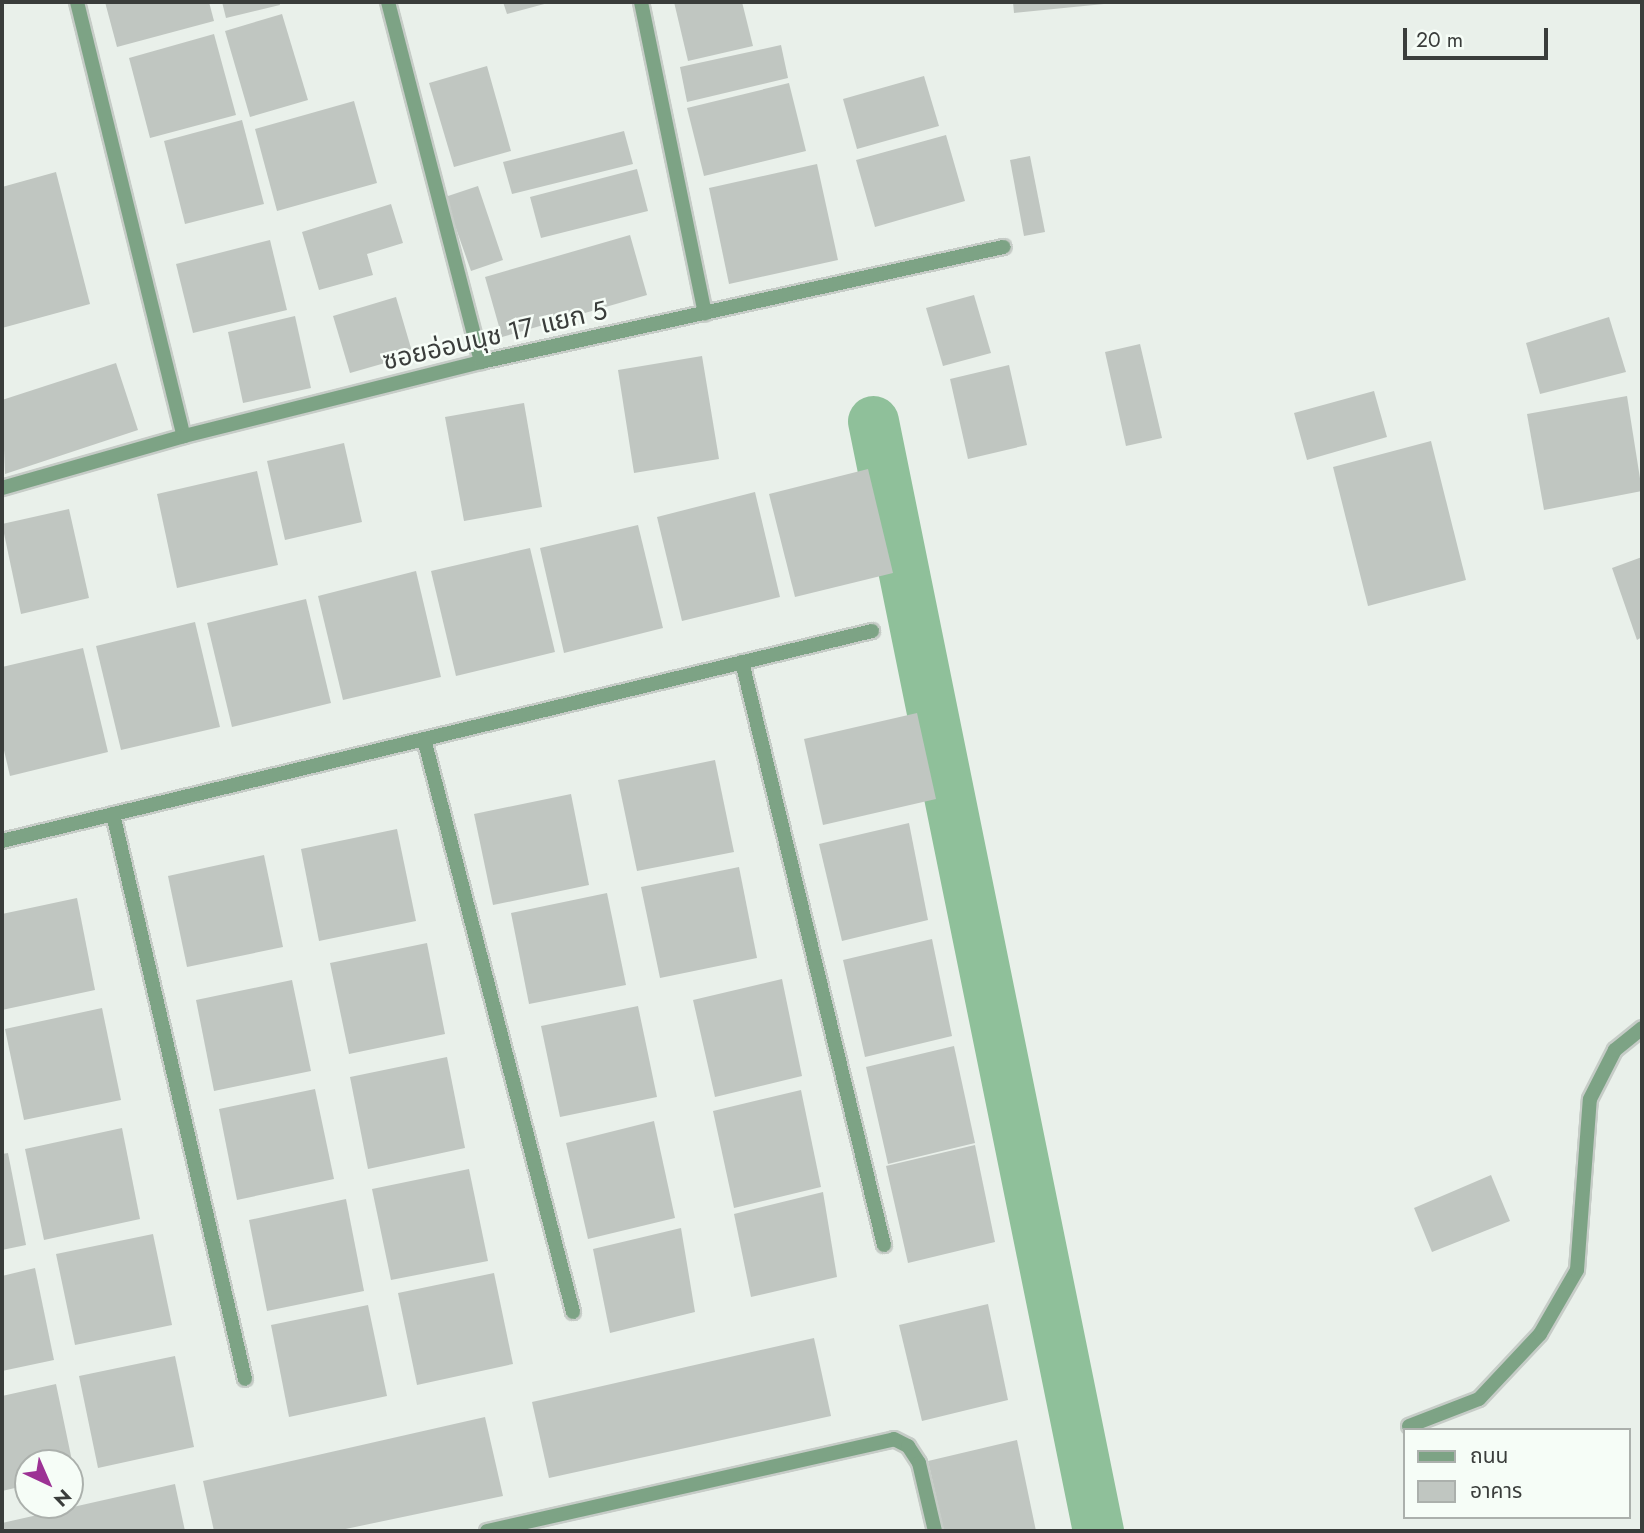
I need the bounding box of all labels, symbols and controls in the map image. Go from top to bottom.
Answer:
scale bar [1406,14,1551,58]
text: 20 m [1416,25,1463,55]
street label: ซอยอ่อนนุช 17 แยก 5 [380,295,610,377]
legend [1402,1428,1630,1519]
text: ถนน [1470,1441,1508,1471]
north arrow [14,1449,84,1519]
text: อาคาร [1470,1476,1522,1506]
text: N [48,1483,77,1513]

